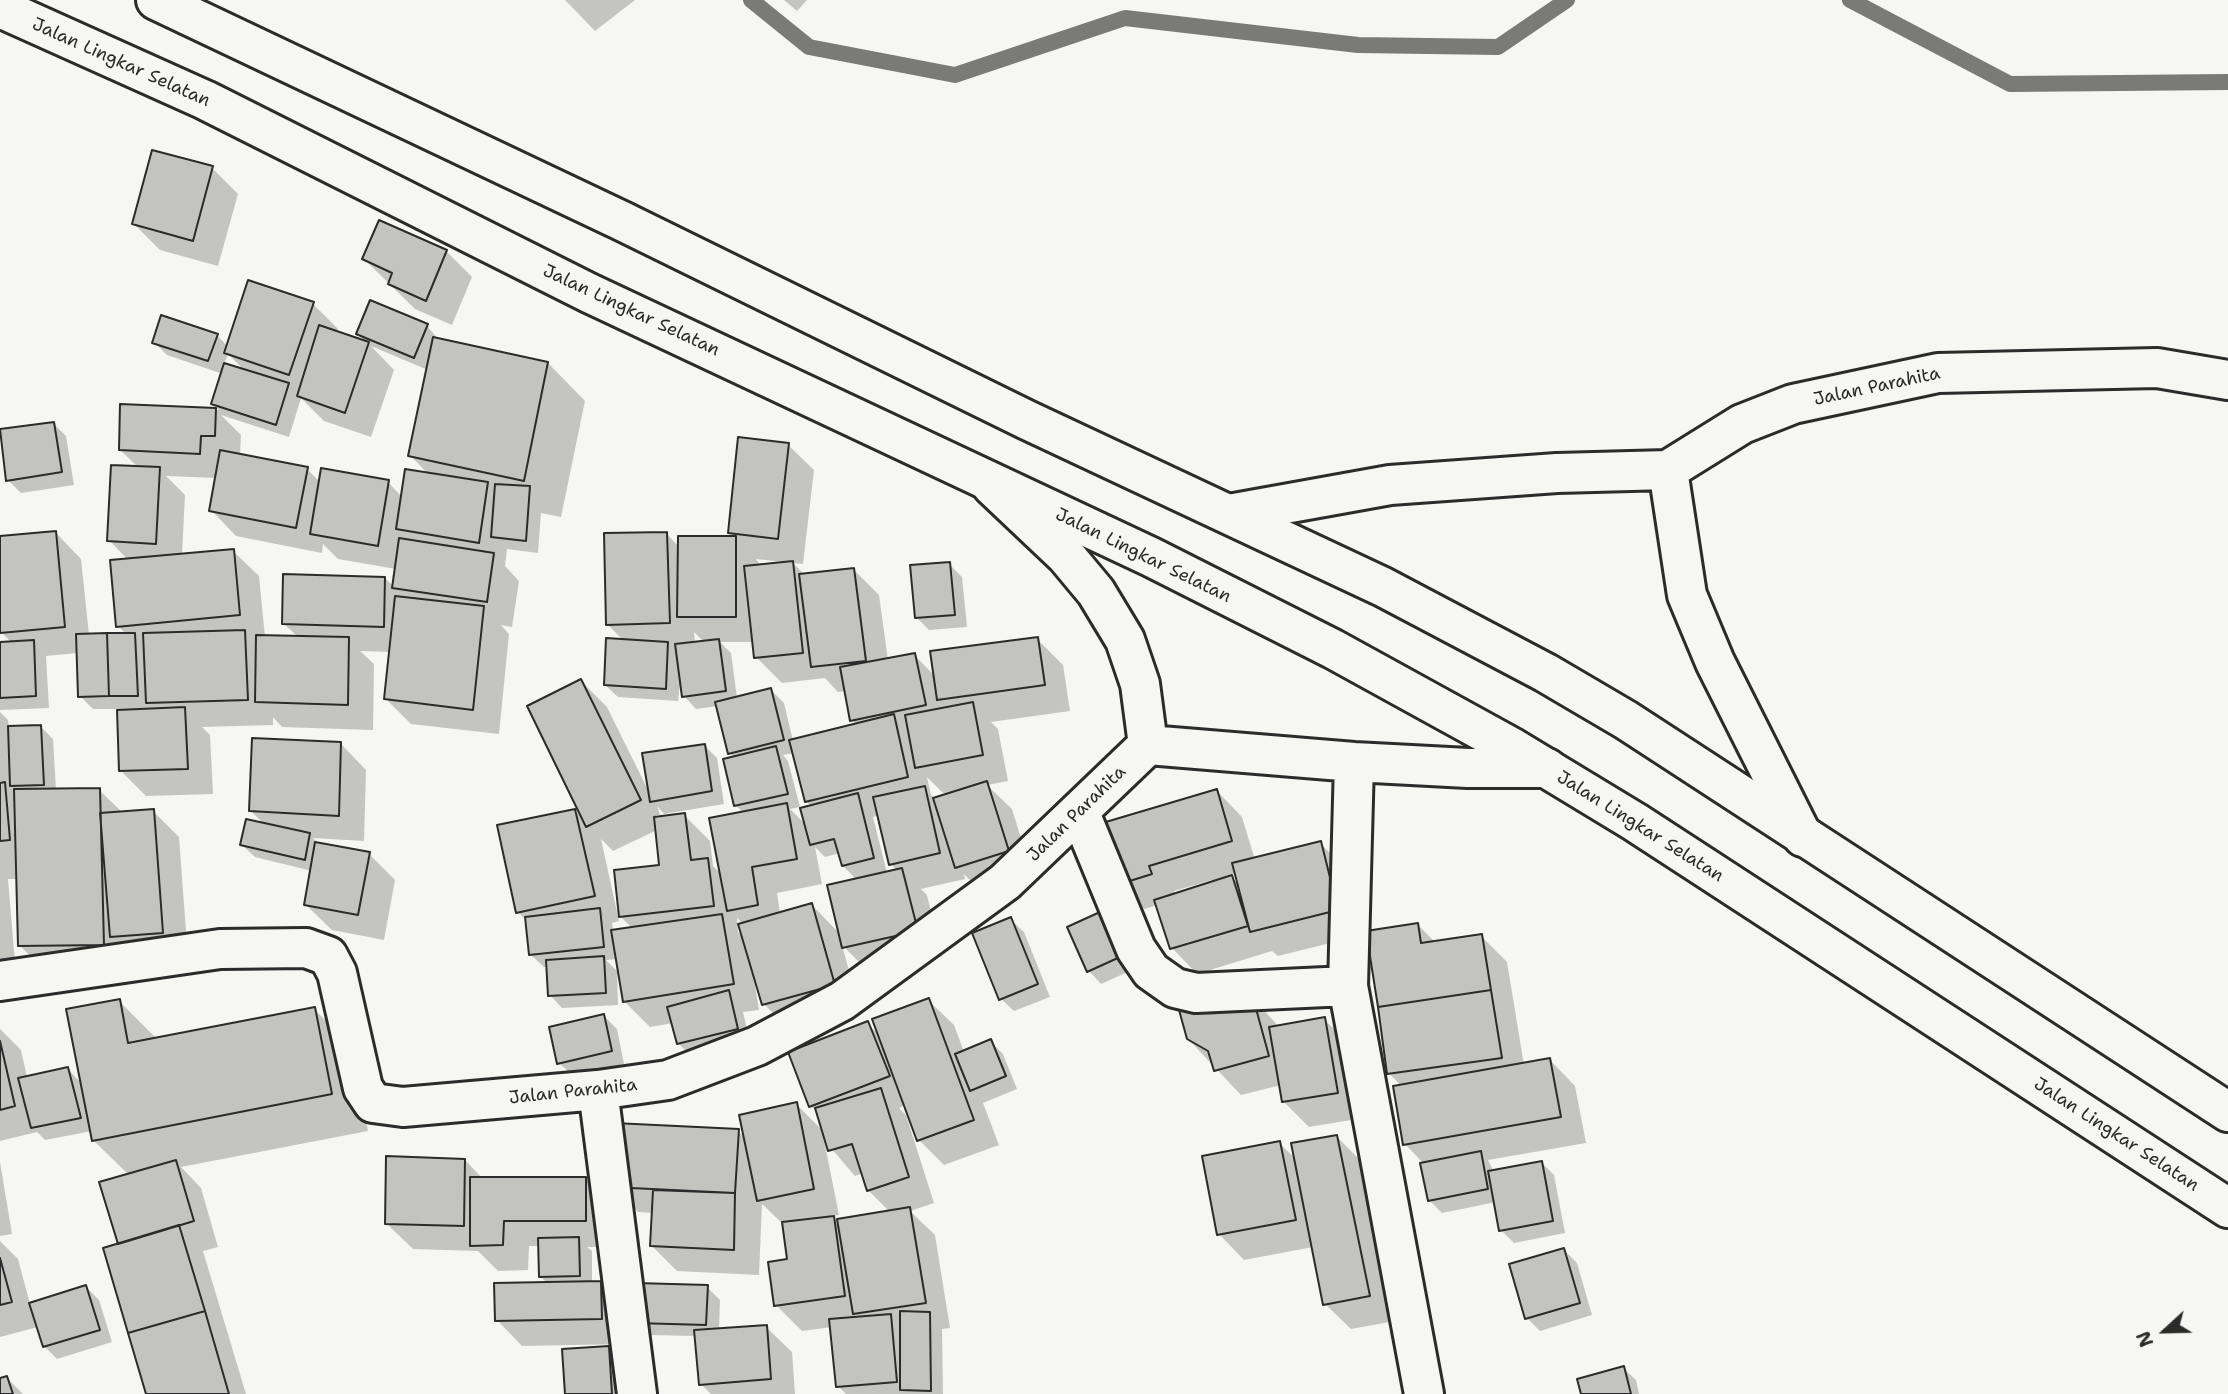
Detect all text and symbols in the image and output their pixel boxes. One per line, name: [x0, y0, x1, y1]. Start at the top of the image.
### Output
street label: Jalan Lingkar Selatan: [29, 14, 213, 112]
street label: Jalan Lingkar Selatan: [539, 260, 723, 362]
street label: Jalan Parahita: [1812, 363, 1942, 411]
street label: Jalan Lingkar Selatan: [1052, 504, 1234, 608]
street label: Jalan Parahita: [1023, 761, 1131, 867]
street label: Jalan Lingkar Selatan: [1553, 767, 1727, 887]
street label: Jalan Lingkar Selatan: [2029, 1073, 2203, 1197]
street label: Jalan Parahita: [508, 1075, 638, 1109]
north arrow: [2130, 1296, 2200, 1366]
text: N: [2131, 1327, 2159, 1351]

